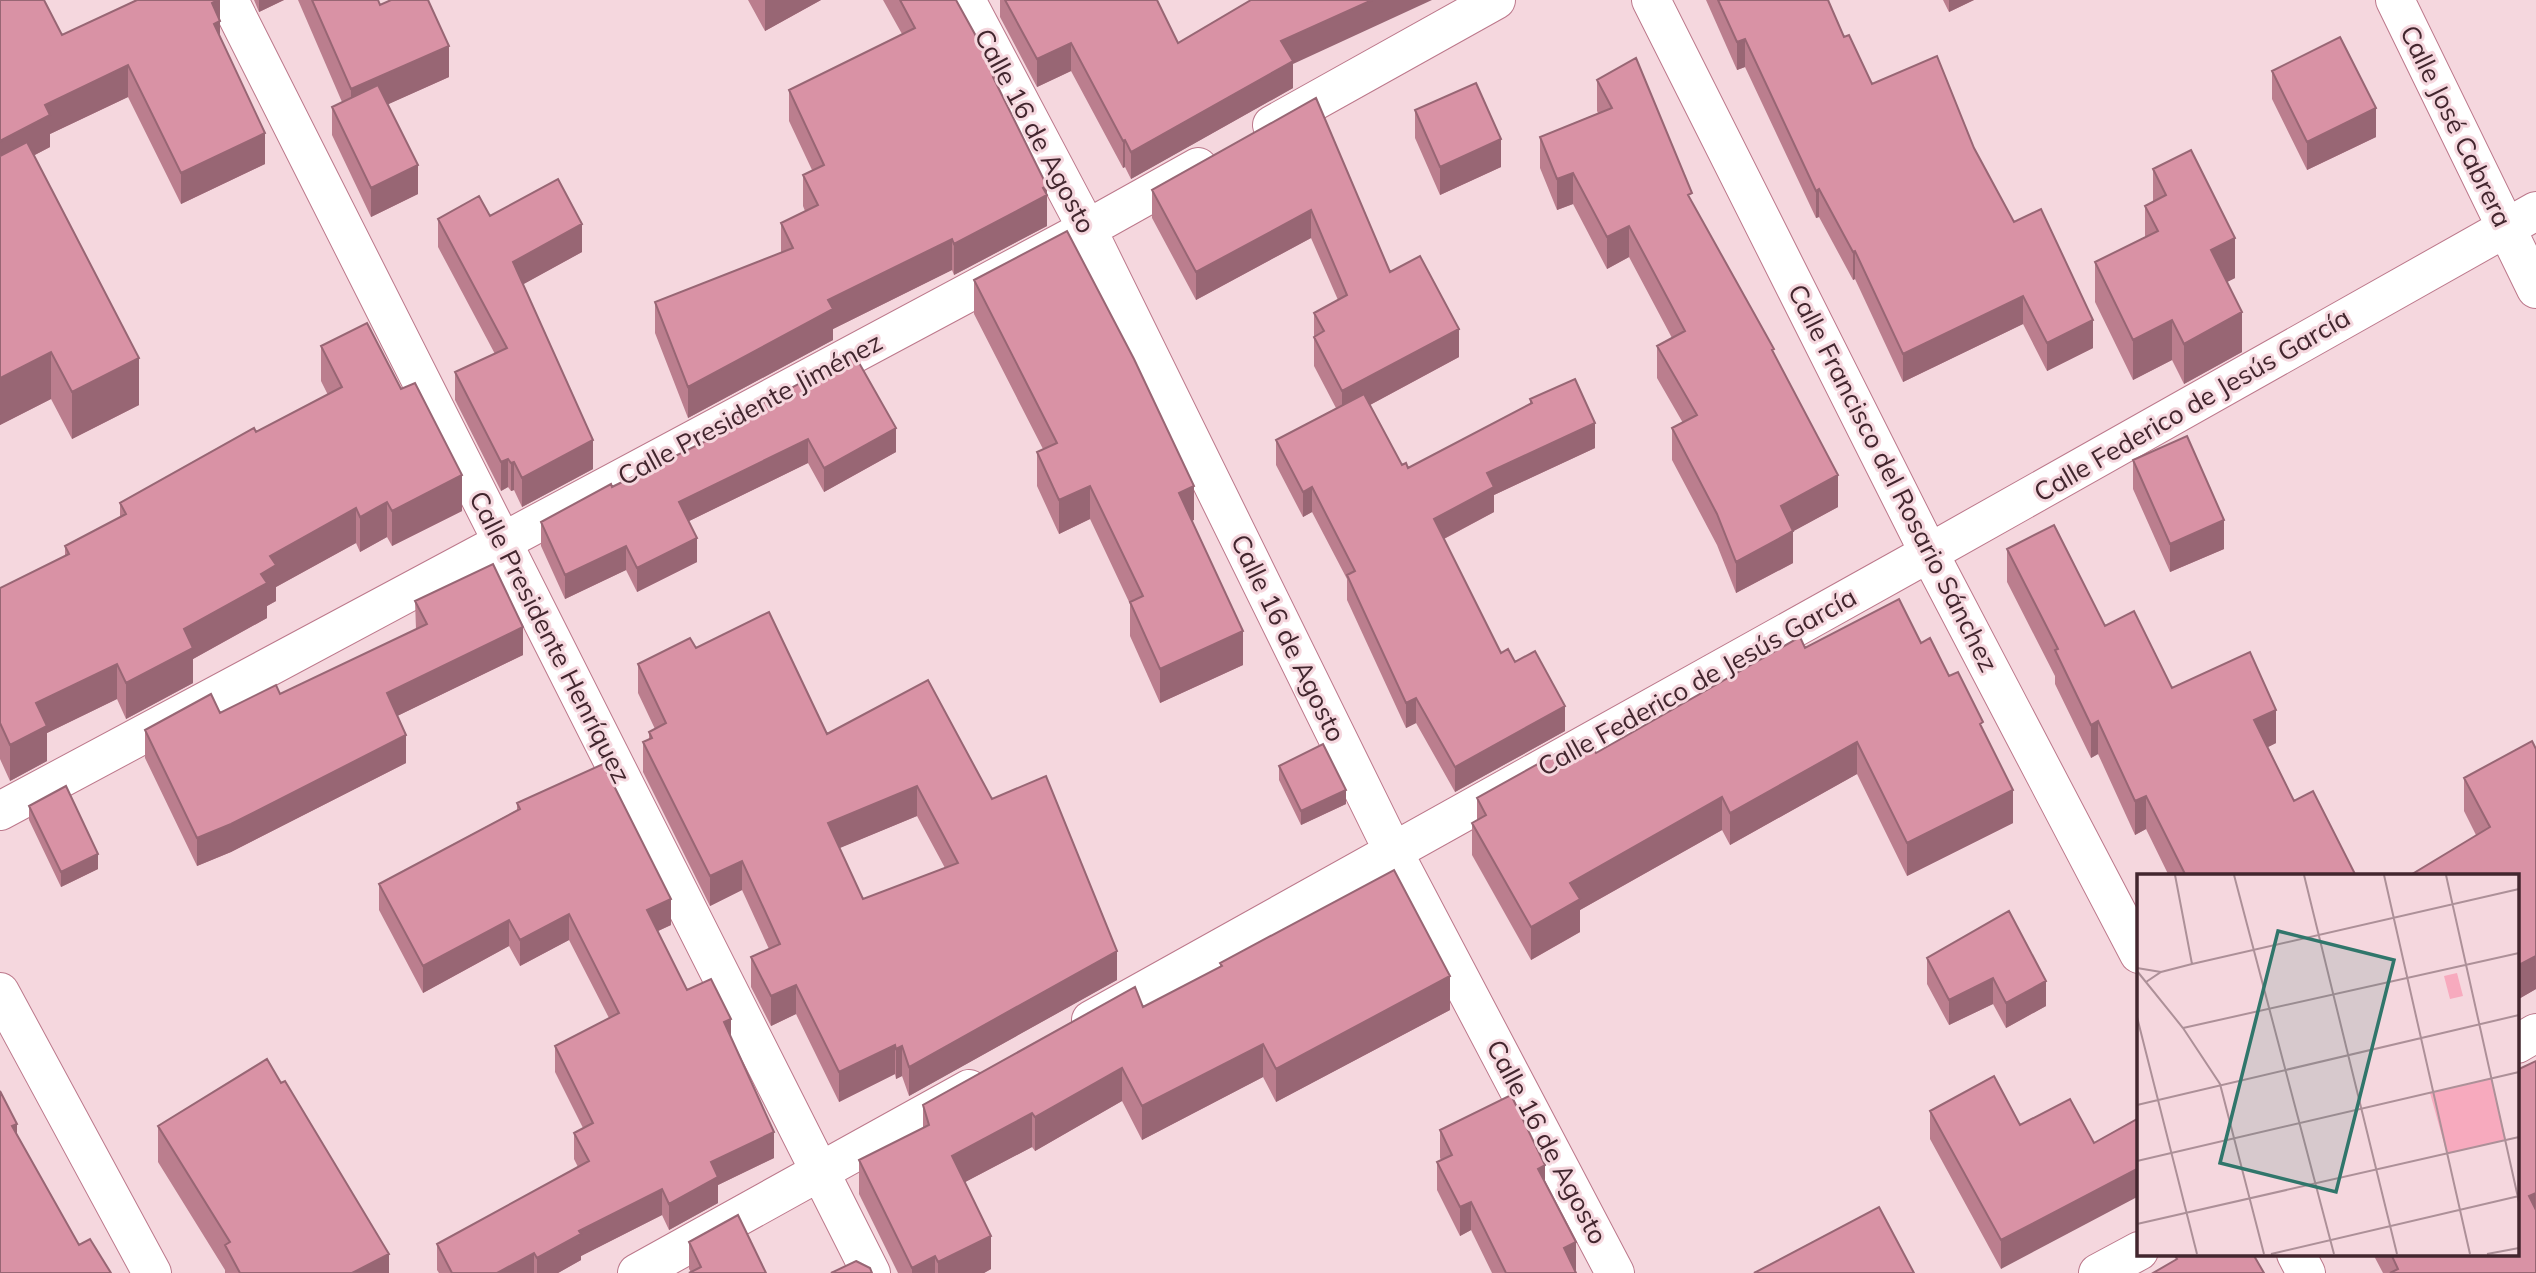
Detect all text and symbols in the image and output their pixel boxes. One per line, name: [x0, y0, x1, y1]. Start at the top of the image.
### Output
street label: Calle José Cabrera: [2393, 20, 2520, 232]
street label: Calle 16 de Agosto: [968, 23, 1103, 239]
street label: Calle Francisco del Rosario Sánchez: [1781, 278, 2006, 677]
street label: Calle Federico de Jesús García: [2028, 300, 2356, 509]
street label: Calle Presidente Jiménez: [612, 325, 888, 492]
street label: Calle Presidente Henríquez: [462, 485, 639, 788]
street label: Calle 16 de Agosto: [1224, 529, 1353, 747]
street label: Calle Federico de Jesús García: [1532, 580, 1862, 783]
inset map: [2137, 874, 2518, 1256]
street label: Calle 16 de Agosto: [1480, 1034, 1615, 1250]

